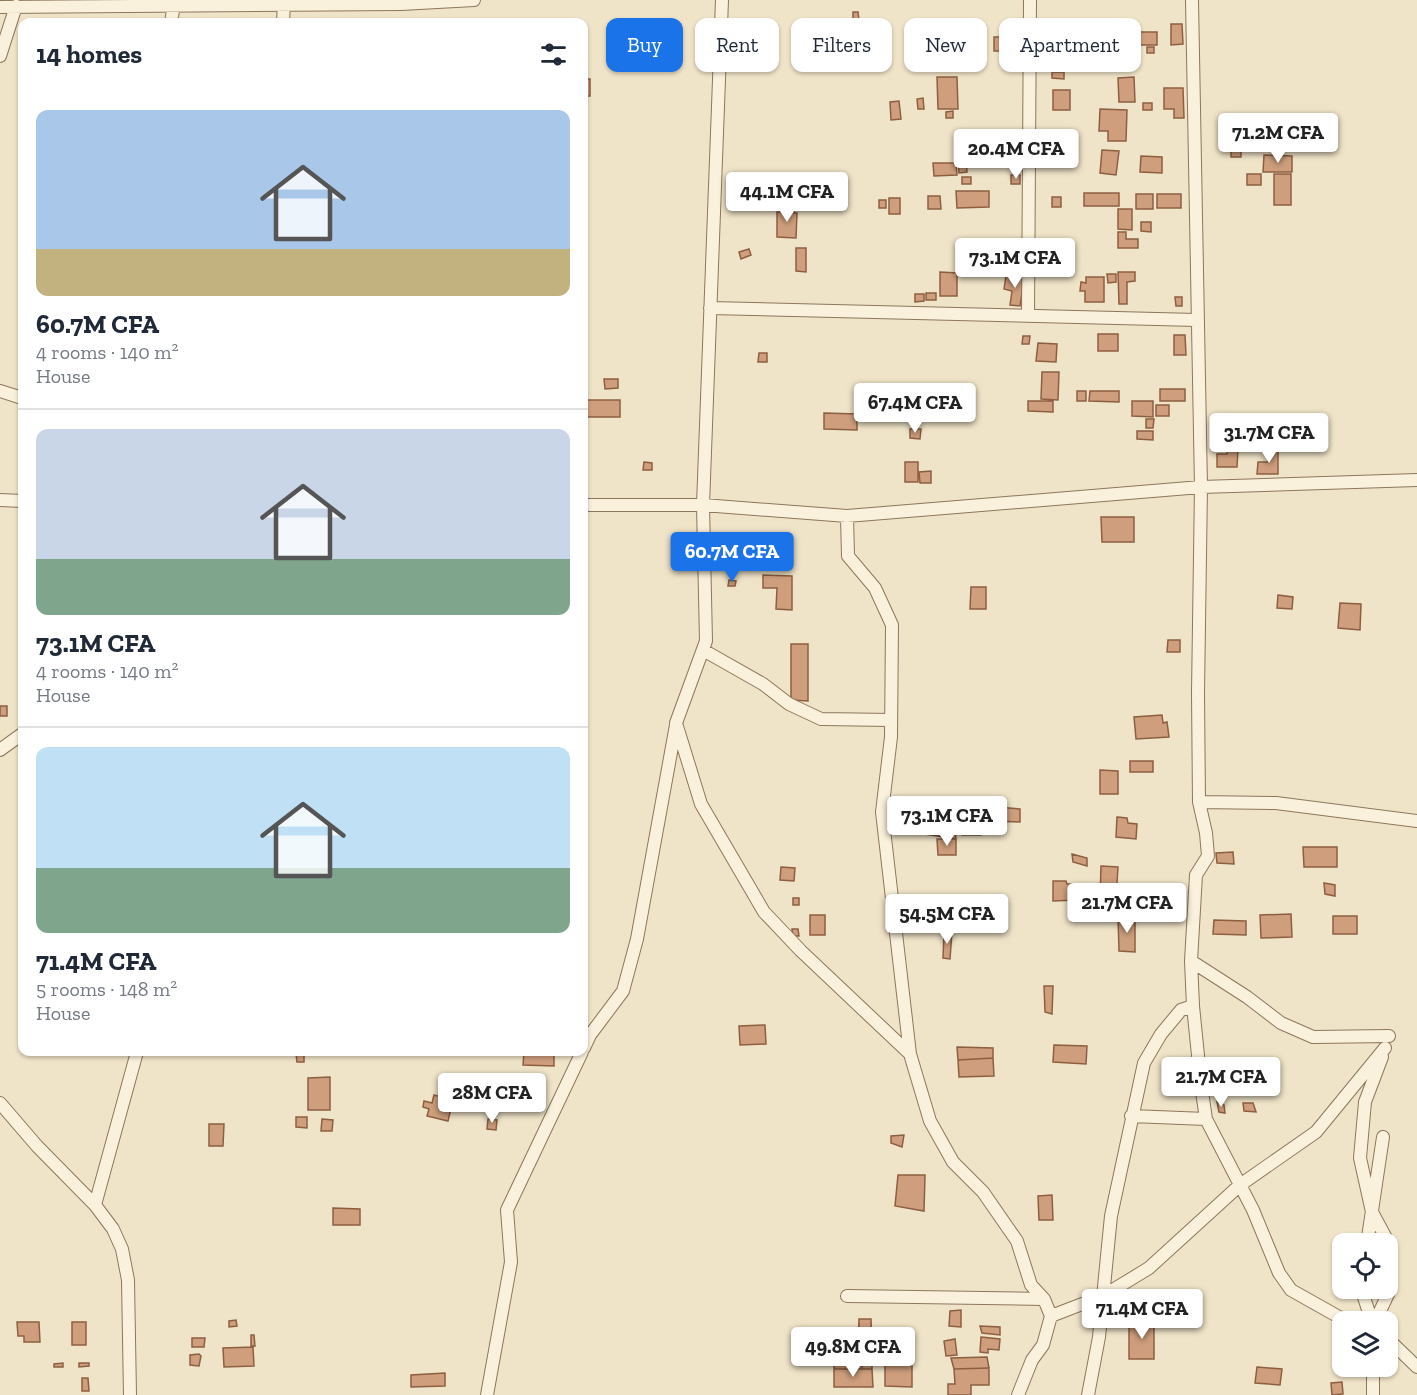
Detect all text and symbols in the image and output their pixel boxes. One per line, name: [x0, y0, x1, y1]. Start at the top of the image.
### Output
chip: Buy: [606, 18, 683, 72]
chip: Rent: [695, 18, 779, 72]
chip: Filters: [791, 18, 892, 72]
chip: New: [904, 18, 987, 72]
chip: Apartment: [999, 18, 1141, 72]
text: 14 homes: [36, 38, 142, 70]
icon: filters: [537, 38, 570, 71]
pin: 71.2M CFA: [1209, 113, 1347, 164]
text: 71.2M CFA: [1232, 120, 1324, 144]
pin: 20.4M CFA: [947, 129, 1085, 180]
text: 20.4M CFA: [968, 136, 1064, 160]
icon: home: [249, 149, 357, 257]
pin: 44.1M CFA: [718, 172, 856, 223]
text: 44.1M CFA: [740, 179, 834, 203]
pin: 73.1M CFA: [946, 238, 1084, 289]
text: 73.1M CFA: [969, 245, 1061, 269]
text: 60.7M CFA: [36, 308, 159, 340]
text: 4 rooms · 140 m²: [36, 340, 178, 364]
text: House: [36, 364, 90, 388]
pin: 67.4M CFA: [846, 383, 984, 434]
text: 67.4M CFA: [868, 390, 962, 414]
pin: 31.7M CFA: [1200, 413, 1338, 464]
text: 31.7M CFA: [1223, 420, 1315, 444]
icon: home: [249, 468, 357, 576]
pin: 60.7M CFA: [663, 532, 801, 583]
text: 60.7M CFA: [685, 539, 779, 563]
text: 73.1M CFA: [36, 627, 155, 659]
text: 4 rooms · 140 m²: [36, 659, 178, 683]
text: House: [36, 683, 90, 707]
icon: home: [249, 786, 357, 894]
pin: 73.1M CFA: [878, 796, 1016, 847]
text: 73.1M CFA: [901, 803, 993, 827]
pin: 21.7M CFA: [1058, 883, 1196, 934]
text: 21.7M CFA: [1081, 890, 1173, 914]
pin: 54.5M CFA: [878, 894, 1016, 945]
text: 54.5M CFA: [899, 901, 995, 925]
text: 71.4M CFA: [36, 945, 156, 977]
text: 5 rooms · 148 m²: [36, 977, 177, 1001]
text: House: [36, 1001, 90, 1025]
pin: 21.7M CFA: [1152, 1057, 1290, 1108]
text: 21.7M CFA: [1175, 1064, 1267, 1088]
pin: 28M CFA: [437, 1073, 547, 1124]
text: 28M CFA: [452, 1080, 532, 1104]
map controls: [1332, 1233, 1398, 1377]
button: locate: [1332, 1233, 1398, 1299]
pin: 71.4M CFA: [1073, 1289, 1211, 1340]
text: 71.4M CFA: [1096, 1296, 1188, 1320]
button: layers: [1332, 1311, 1398, 1377]
pin: 49.8M CFA: [784, 1327, 922, 1378]
text: 49.8M CFA: [805, 1334, 901, 1358]

